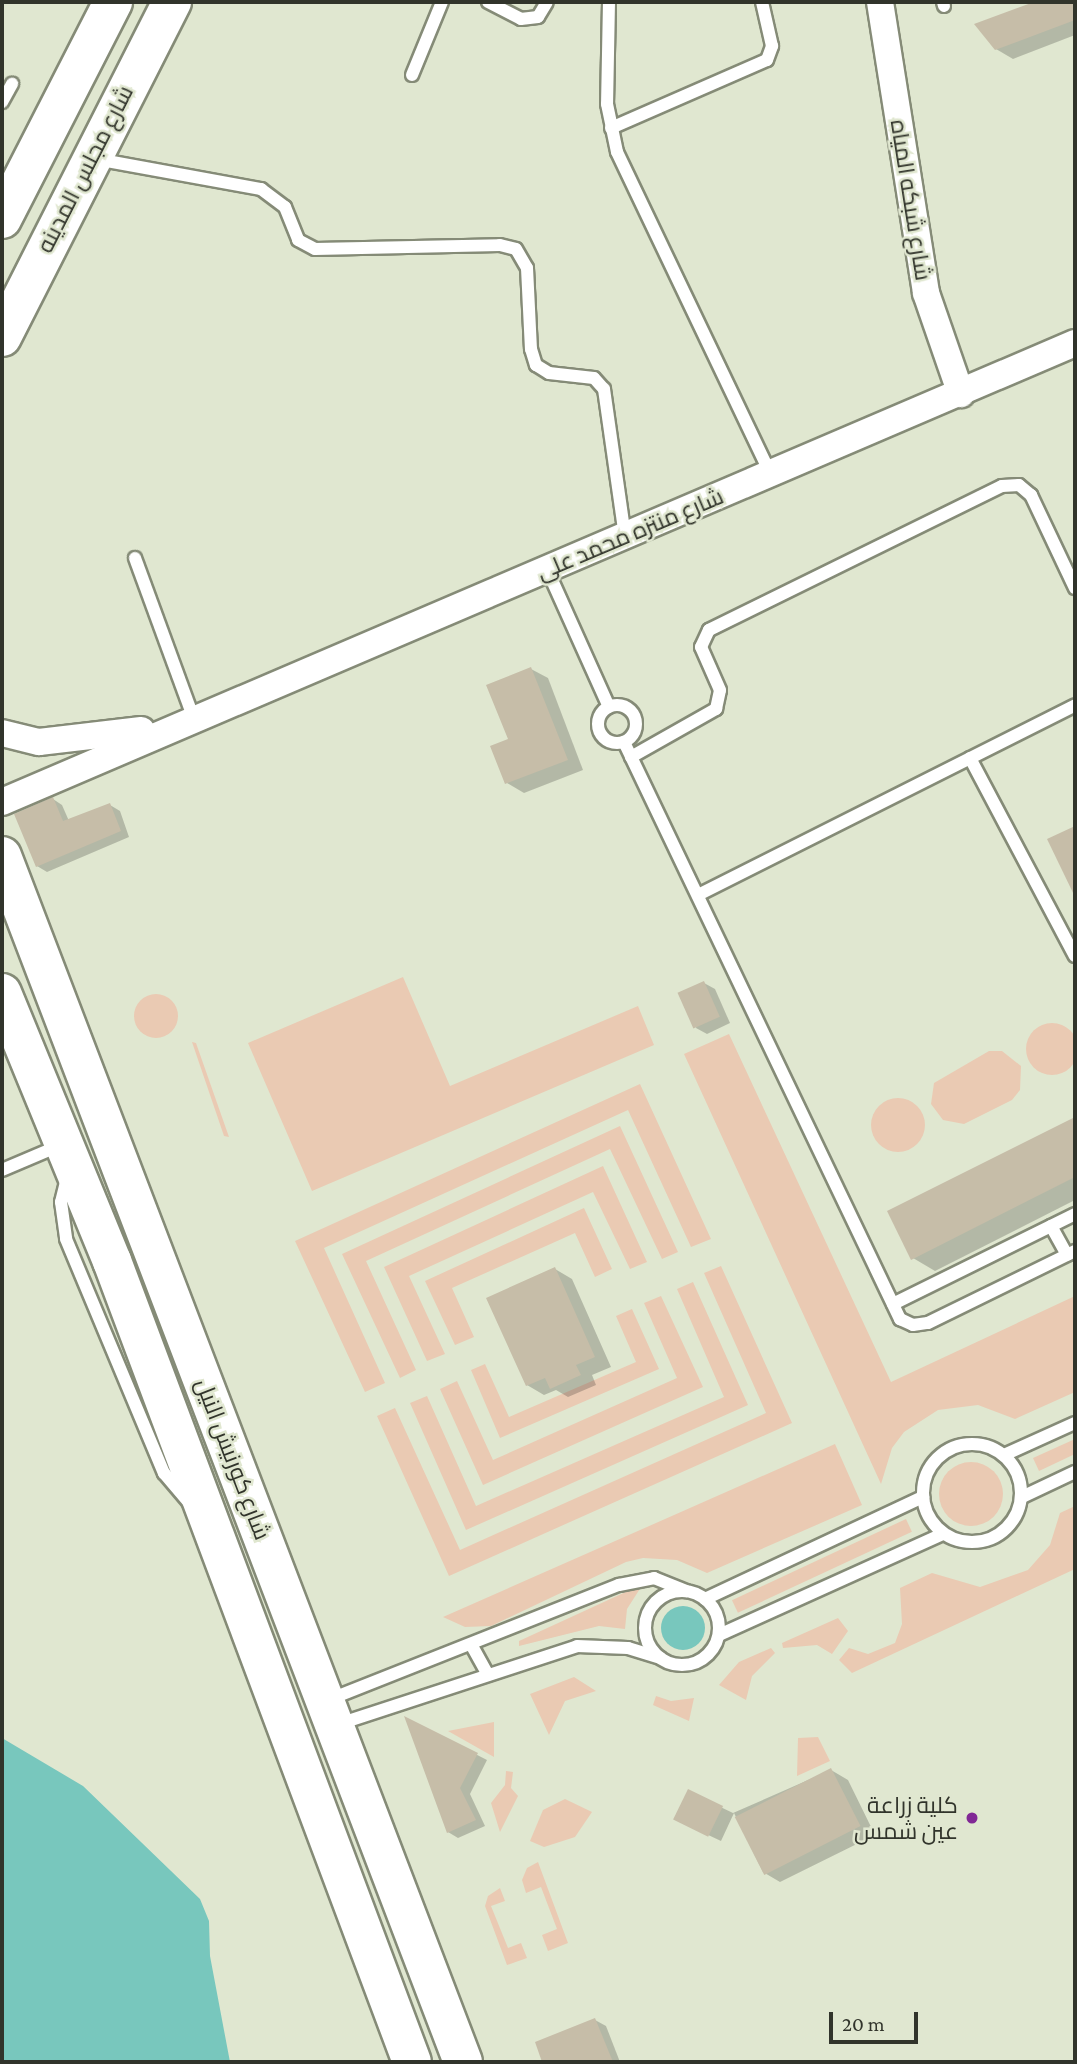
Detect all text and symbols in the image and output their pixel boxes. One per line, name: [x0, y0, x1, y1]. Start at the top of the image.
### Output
street label: شارع مجلس المدينه: [31, 81, 139, 257]
street label: شارع شبكه المياه: [885, 118, 937, 282]
street label: شارع منتزه محمد على: [532, 482, 728, 586]
street label: شارع كورنيش النيل: [190, 1374, 276, 1544]
place label: كلية زراعة عين شمس: [854, 1791, 958, 1845]
marker: كلية زراعة عين شمس: [964, 1810, 980, 1826]
scale bar: [832, 1997, 921, 2041]
text: 20 m: [842, 2012, 885, 2036]

